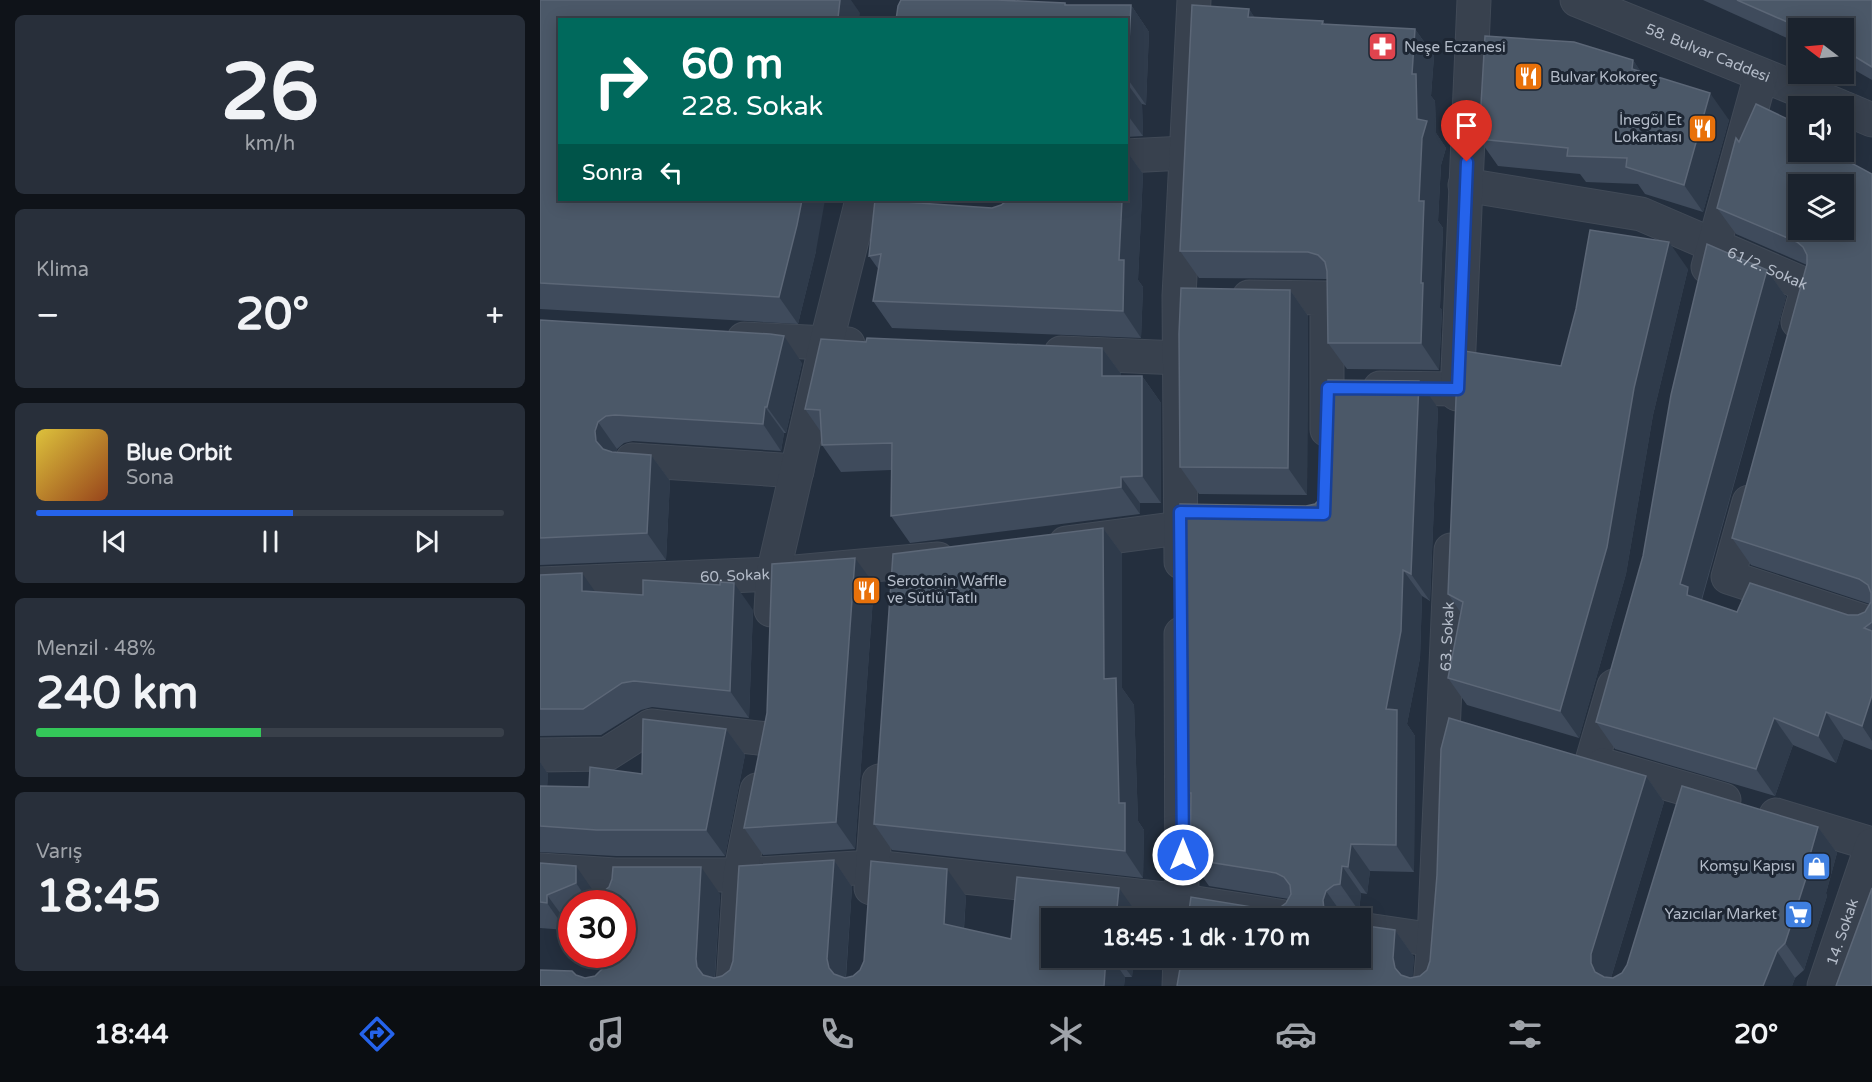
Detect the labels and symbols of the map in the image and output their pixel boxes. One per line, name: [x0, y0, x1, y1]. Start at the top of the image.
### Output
north arrow: [1788, 18, 1854, 84]
street label: 58. Bulvar Caddesi: [1643, 20, 1773, 86]
pharmacy icon: Neşe Eczanesi: [1367, 31, 1399, 63]
place label: Neşe Eczanesi: [1404, 38, 1506, 56]
restaurant icon: Bulvar Kokoreç: [1513, 61, 1545, 93]
place label: Bulvar Kokoreç: [1550, 68, 1657, 86]
pin: [1441, 100, 1492, 162]
place label: İnegöl Et Lokantası: [1614, 111, 1682, 146]
restaurant icon: İnegöl Et Lokantası: [1687, 113, 1719, 145]
street label: 61/2. Sokak: [1724, 243, 1810, 294]
street label: 60. Sokak: [700, 565, 770, 586]
place label: Serotonin Waffle ve Sütlü Tatlı: [887, 572, 1007, 607]
restaurant icon: Serotonin Waffle ve Sütlü Tatlı: [850, 574, 882, 606]
street label: 63. Sokak: [1437, 601, 1458, 672]
position arrow: [1151, 823, 1215, 887]
shop icon: Komşu Kapısı: [1800, 850, 1832, 882]
place label: Komşu Kapısı: [1699, 857, 1795, 875]
speed limit sign: 30: [558, 890, 636, 968]
street label: 14. Sokak: [1823, 896, 1862, 968]
supermarket icon: Yazıcılar Market: [1782, 898, 1814, 930]
place label: Yazıcılar Market: [1665, 905, 1777, 923]

